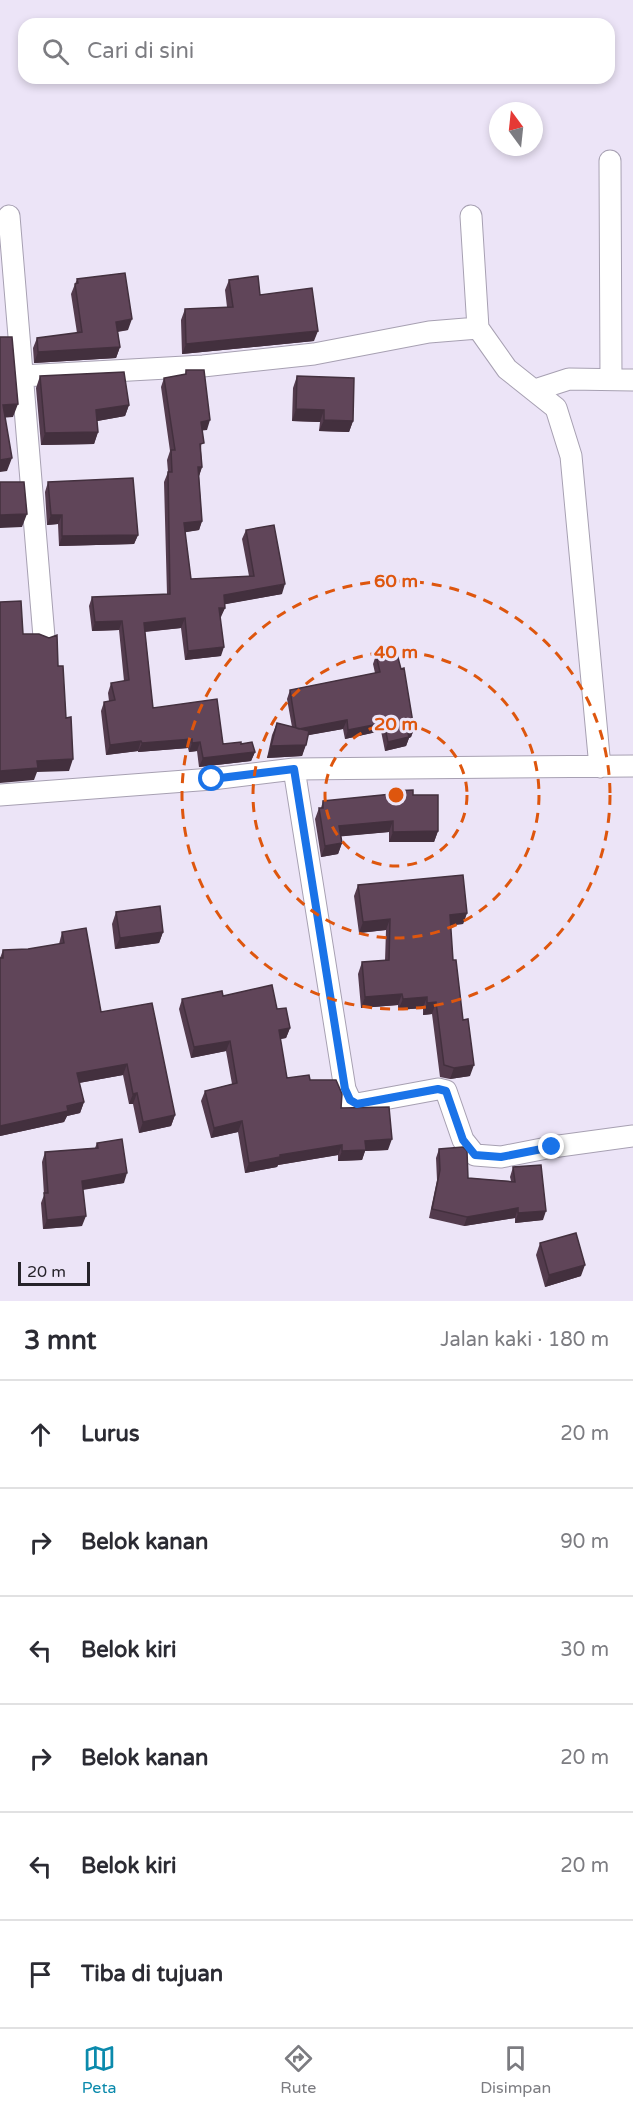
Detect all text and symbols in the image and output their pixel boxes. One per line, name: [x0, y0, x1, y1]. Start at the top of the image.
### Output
search box: [18, 18, 615, 84]
icon: search: [39, 35, 72, 68]
text: Cari di sini: [87, 38, 194, 64]
north arrow: [489, 102, 543, 156]
text: 60 m: [374, 570, 418, 592]
text: 40 m: [374, 641, 418, 663]
text: 20 m: [374, 713, 418, 735]
route start: [198, 765, 224, 791]
centre of rings: [386, 785, 406, 805]
route end: [538, 1133, 564, 1159]
scale bar: [18, 1259, 90, 1286]
text: 20 m: [27, 1262, 66, 1282]
text: 3 mnt: [24, 1325, 96, 1356]
text: Jalan kaki · 180 m: [440, 1328, 609, 1352]
icon: ahead: [24, 1418, 57, 1451]
text: Lurus: [81, 1421, 139, 1447]
text: 20 m: [560, 1422, 609, 1446]
icon: right: [24, 1526, 57, 1559]
text: Belok kanan: [81, 1529, 208, 1555]
text: 90 m: [560, 1530, 609, 1554]
icon: left: [24, 1634, 57, 1667]
text: Belok kiri: [81, 1637, 177, 1663]
text: 30 m: [560, 1638, 609, 1662]
icon: right: [24, 1742, 57, 1775]
text: Belok kanan: [81, 1745, 208, 1771]
text: 20 m: [560, 1746, 609, 1770]
icon: left: [24, 1850, 57, 1883]
text: Belok kiri: [81, 1853, 177, 1879]
text: 20 m: [560, 1854, 609, 1878]
icon: arrive: [24, 1958, 57, 1991]
text: Tiba di tujuan: [81, 1961, 223, 1987]
tab: Peta: [82, 2042, 117, 2098]
tab: Rute: [280, 2042, 316, 2098]
tab: Disimpan: [480, 2042, 551, 2098]

